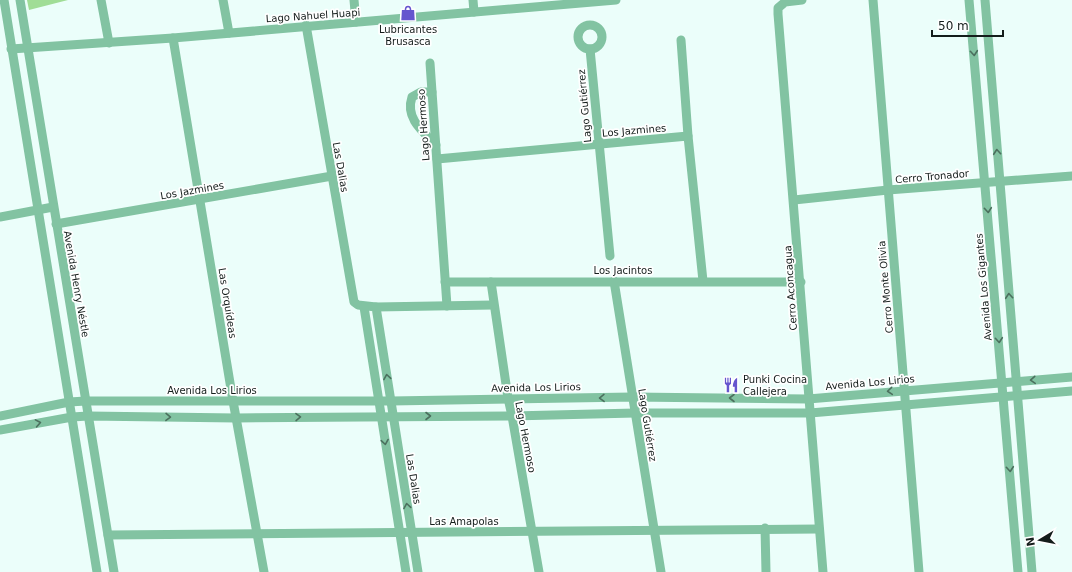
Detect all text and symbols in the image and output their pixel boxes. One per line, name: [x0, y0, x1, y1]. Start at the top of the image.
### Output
shop icon: Lubricantes Brusasca: [399, 4, 417, 22]
street label: Lago Nahuel Huapi: [265, 7, 361, 24]
scale bar: [932, 12, 1003, 38]
text: 50 m: [938, 19, 969, 33]
place label: Lubricantes Brusasca: [379, 24, 437, 47]
one-way arrow: [969, 50, 978, 56]
street label: Lago Gutiérrez: [576, 69, 593, 143]
street label: Lago Hermoso: [415, 89, 432, 161]
street label: Los Jazmines: [601, 122, 667, 139]
street label: Las Dalias: [331, 141, 350, 193]
one-way arrow: [993, 149, 1002, 155]
street label: Cerro Tronador: [895, 168, 970, 185]
street label: Los Jazmines: [159, 179, 225, 202]
one-way arrow: [983, 207, 992, 213]
street label: Avenida Henry Néstle: [62, 230, 91, 338]
street label: Avenida Los Gigantes: [973, 233, 994, 341]
street label: Cerro Monte Olivia: [876, 240, 895, 334]
street label: Cerro Aconcagua: [782, 245, 799, 331]
street label: Los Jacintos: [594, 265, 652, 276]
street label: Las Orquídeas: [217, 267, 239, 339]
one-way arrow: [1005, 293, 1014, 299]
one-way arrow: [994, 337, 1003, 343]
street label: Avenida Los Lirios: [825, 373, 915, 392]
one-way arrow: [383, 374, 392, 381]
place label: Punki Cocina Callejera: [743, 374, 807, 397]
one-way arrow: [1030, 375, 1036, 384]
restaurant icon: Punki Cocina Callejera: [722, 376, 740, 394]
street label: Avenida Los Lirios: [491, 381, 581, 394]
street label: Avenida Los Lirios: [167, 385, 257, 396]
one-way arrow: [887, 387, 893, 396]
street label: Lago Gutiérrez: [636, 388, 659, 462]
one-way arrow: [599, 393, 605, 402]
one-way arrow: [729, 394, 735, 402]
street label: Lago Hermoso: [513, 401, 538, 474]
one-way arrow: [425, 412, 431, 420]
one-way arrow: [165, 413, 171, 421]
one-way arrow: [295, 413, 301, 421]
one-way arrow: [35, 420, 41, 428]
one-way arrow: [380, 439, 389, 445]
street label: Las Dalias: [404, 453, 423, 505]
one-way arrow: [1005, 466, 1014, 472]
one-way arrow: [403, 503, 412, 509]
street label: Las Amapolas: [429, 516, 499, 527]
north arrow: [1020, 520, 1060, 560]
text: N: [1023, 536, 1038, 547]

